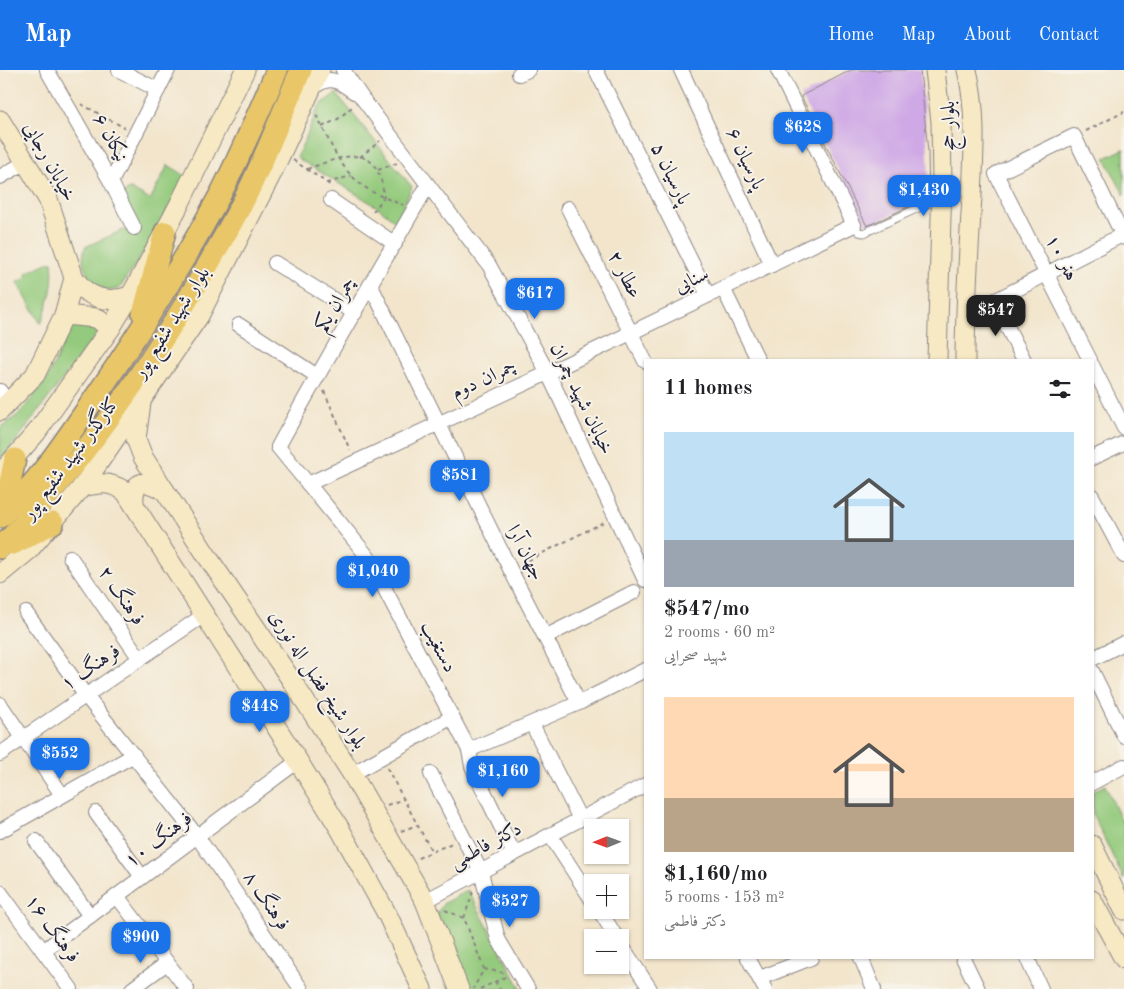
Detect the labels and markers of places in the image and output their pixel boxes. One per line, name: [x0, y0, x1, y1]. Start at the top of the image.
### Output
pin: $628: [773, 112, 833, 154]
pin: $1,430: [883, 174, 965, 217]
pin: $617: [505, 278, 565, 320]
pin: $547: [966, 294, 1026, 337]
pin: $581: [430, 460, 490, 502]
pin: $1,040: [332, 556, 414, 598]
pin: $448: [230, 690, 290, 733]
pin: $552: [30, 738, 90, 780]
pin: $1,160: [462, 756, 544, 798]
pin: $527: [480, 886, 540, 928]
pin: $900: [111, 922, 171, 964]

